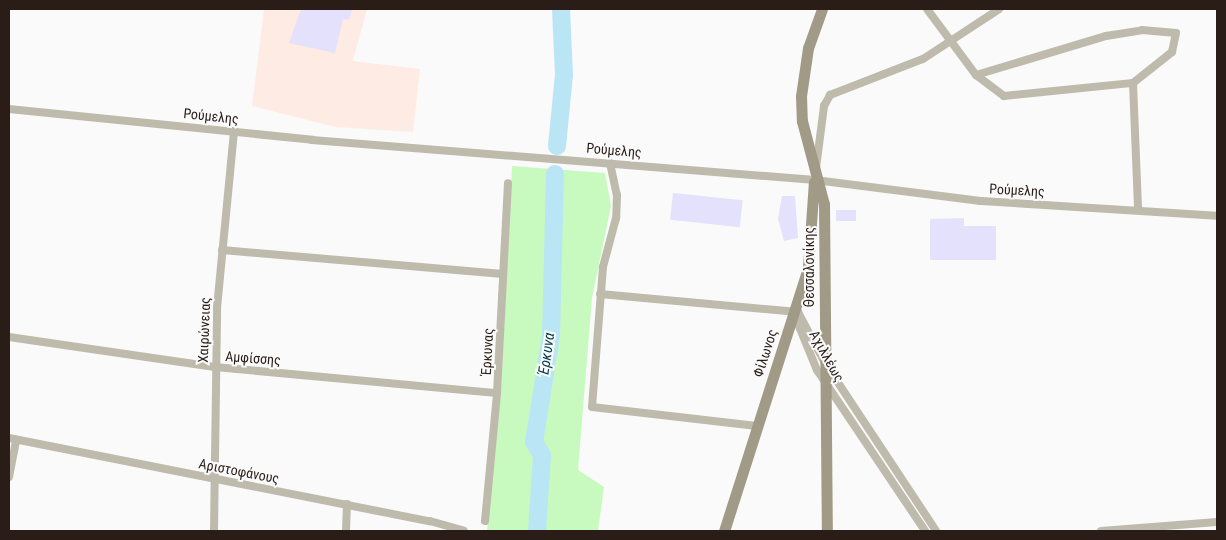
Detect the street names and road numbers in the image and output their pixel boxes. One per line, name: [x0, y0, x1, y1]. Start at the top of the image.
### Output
street label: Ρούμελης: [183, 105, 239, 127]
street label: Ρούμελης: [586, 139, 642, 161]
street label: Ρούμελης: [989, 180, 1045, 200]
street label: Θεσσαλονίκης: [801, 227, 817, 307]
street label: Χαιρώνειας: [194, 297, 214, 363]
street label: Φίλωνος: [749, 327, 781, 379]
street label: Αχιλλέως: [806, 327, 848, 385]
street label: Έρκυνας: [477, 328, 497, 376]
street label: Αμφίσσης: [225, 348, 281, 368]
street label: Αριστοφάνους: [197, 455, 281, 487]

